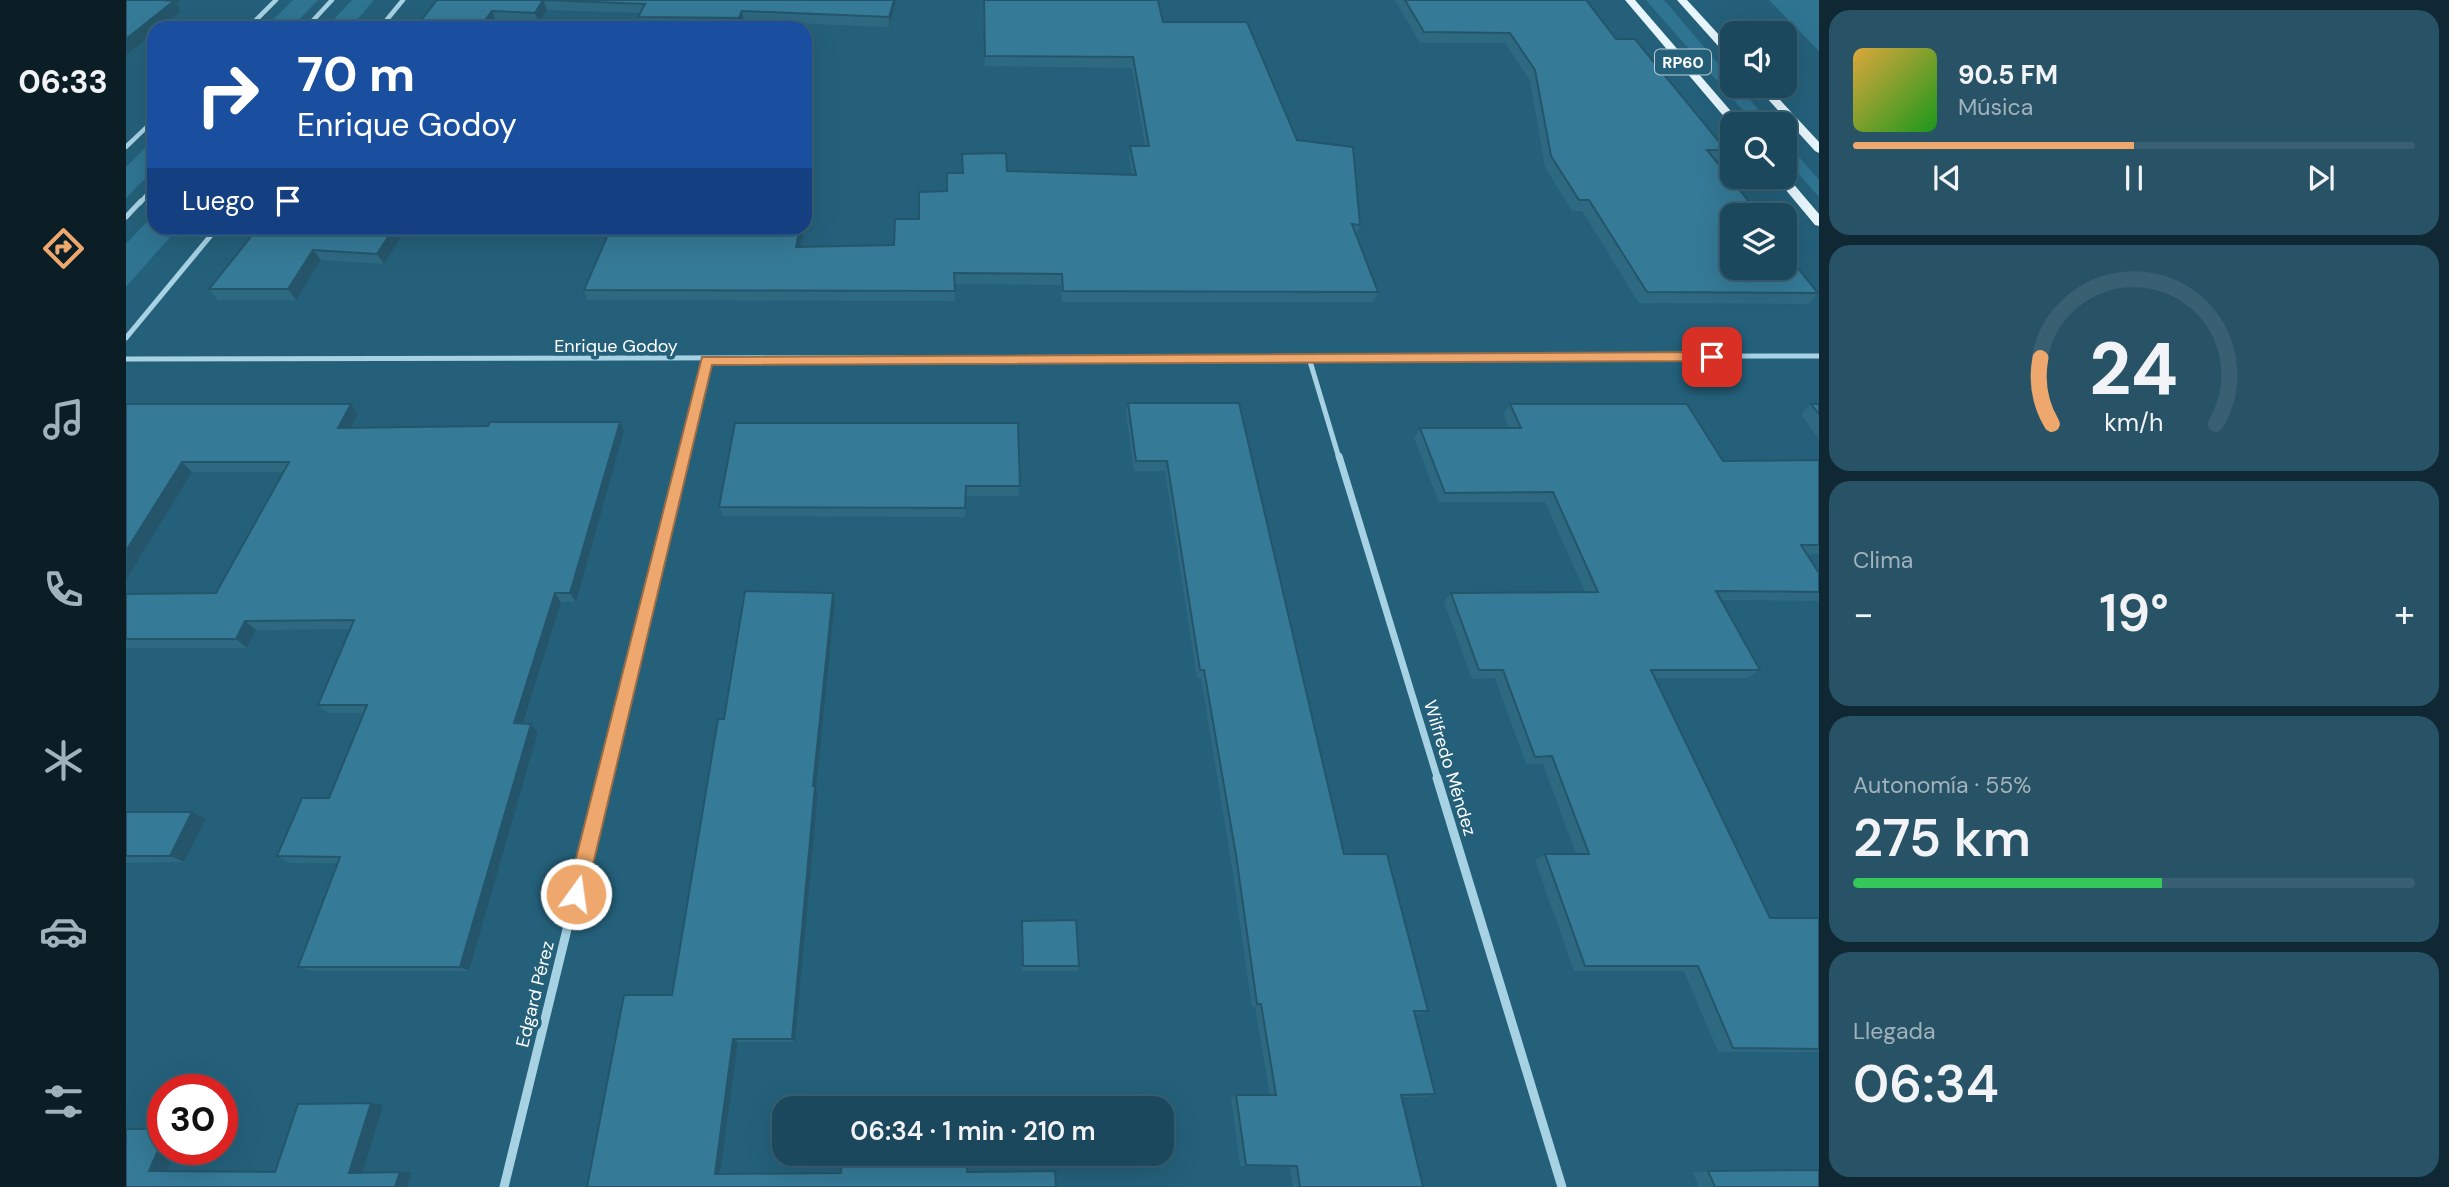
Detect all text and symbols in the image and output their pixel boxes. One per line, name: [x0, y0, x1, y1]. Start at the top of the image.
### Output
map controls: [1720, 21, 1797, 280]
button: sound: [1720, 21, 1797, 98]
text: 70 m: [297, 42, 415, 106]
icon: right: [182, 49, 273, 140]
road number: RP60: [1655, 50, 1711, 74]
text: 90.5 FM: [1958, 58, 2058, 92]
text: 06:33: [18, 61, 108, 103]
text: Música: [1958, 92, 2033, 122]
text: Enrique Godoy: [297, 104, 517, 146]
button: search: [1720, 112, 1797, 189]
icon: previous: [1928, 159, 1966, 197]
icon: pause: [2115, 159, 2153, 197]
icon: next: [2302, 159, 2340, 197]
icon: arrive: [269, 182, 307, 220]
text: Luego: [182, 184, 255, 218]
button: layers: [1720, 203, 1797, 280]
icon: directions: [39, 224, 88, 273]
text: 24: [2090, 323, 2178, 418]
pin: [1682, 327, 1742, 387]
street label: Enrique Godoy: [554, 334, 678, 358]
icon: arrive: [1693, 338, 1731, 376]
icon: music: [39, 395, 88, 444]
text: km/h: [2104, 406, 2164, 439]
text: Clima: [1853, 545, 1913, 575]
icon: phone: [39, 565, 88, 614]
text: 19°: [2099, 579, 2169, 647]
text: −: [1853, 589, 1874, 639]
text: +: [2394, 589, 2415, 639]
street label: Wilfredo Méndez: [1418, 697, 1482, 839]
icon: climate: [39, 736, 88, 785]
text: Autonomía · 55%: [1853, 770, 2031, 800]
text: 275 km: [1853, 804, 2031, 872]
position arrow: [539, 857, 613, 931]
icon: car: [39, 907, 88, 956]
street label: Edgard Pérez: [510, 938, 560, 1050]
text: Llegada: [1853, 1016, 1936, 1046]
text: 06:34: [1853, 1050, 1999, 1118]
speed limit sign: 30: [147, 1074, 238, 1165]
icon: filters: [39, 1077, 88, 1126]
text: 06:34 · 1 min · 210 m: [850, 1114, 1096, 1148]

